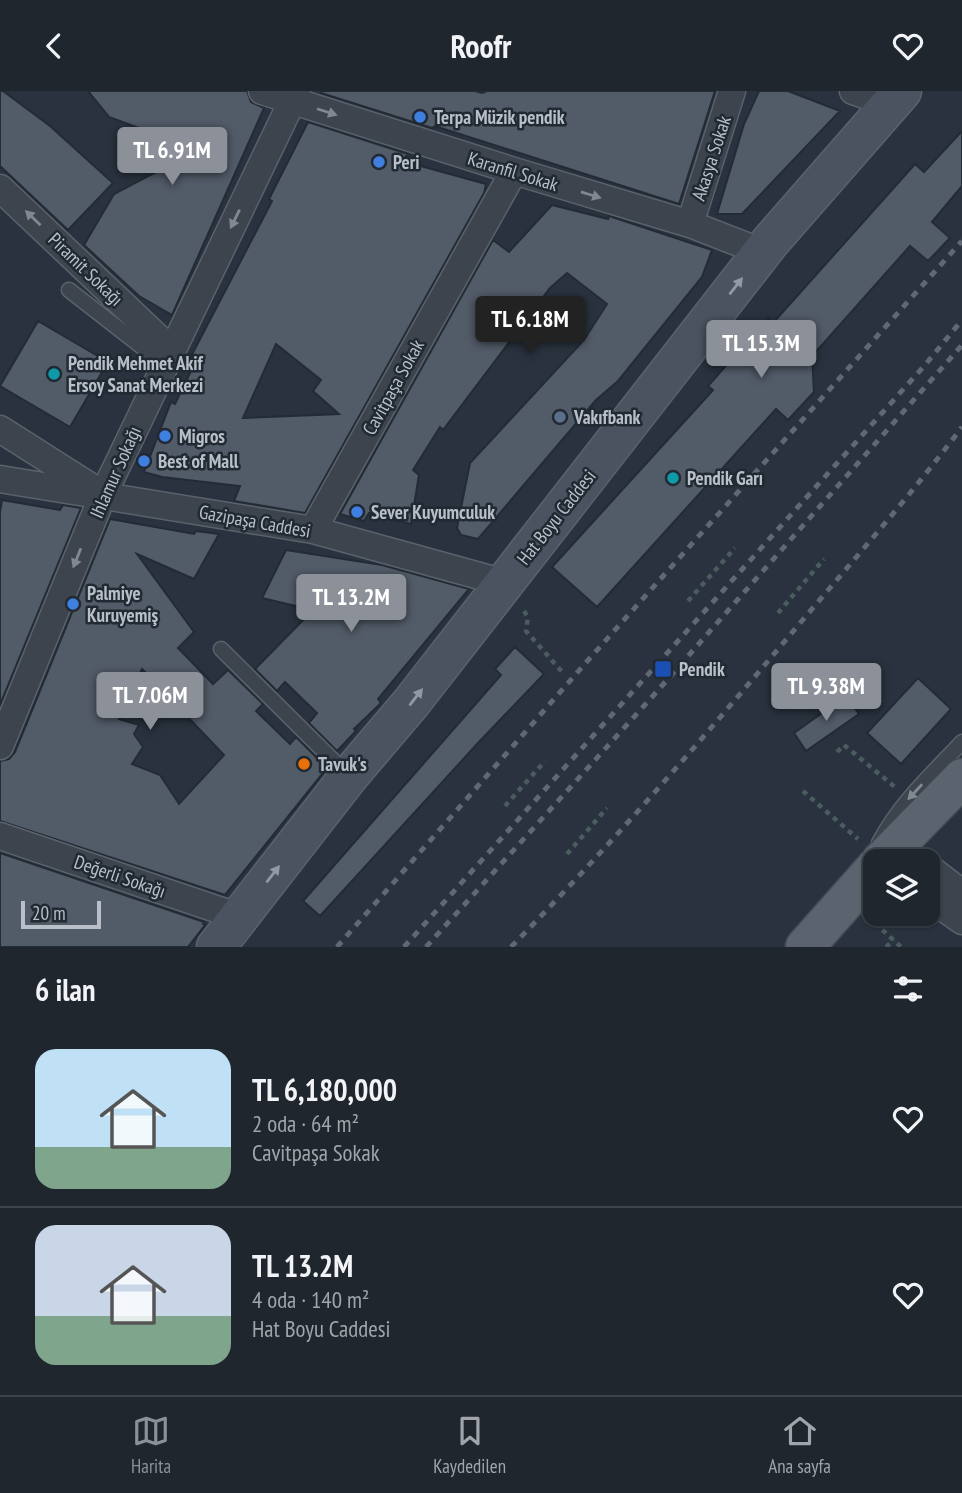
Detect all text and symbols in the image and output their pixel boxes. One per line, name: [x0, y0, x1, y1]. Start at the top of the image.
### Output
text: Roofr: [451, 25, 511, 67]
icon: back: [35, 27, 73, 65]
icon: heart: [889, 27, 927, 65]
place label: Terpa Müzik pendik: [434, 105, 565, 129]
one-way arrow: [317, 108, 338, 118]
marker: Terpa Müzik pendik: [412, 109, 428, 125]
street label: Akasya Sokak: [686, 112, 736, 203]
pin: TL 6.91M: [100, 127, 244, 187]
text: TL 6.91M: [133, 135, 211, 164]
street label: Karanfil Sokak: [465, 146, 562, 196]
place label: Peri: [393, 150, 419, 174]
marker: Peri: [371, 154, 387, 170]
one-way arrow: [581, 190, 602, 200]
one-way arrow: [229, 209, 241, 229]
one-way arrow: [25, 211, 42, 227]
street label: Piramit Sokağı: [44, 227, 128, 311]
one-way arrow: [729, 277, 744, 295]
pin: TL 6.18M: [458, 296, 602, 356]
text: TL 6.18M: [491, 304, 569, 333]
pin: TL 15.3M: [689, 321, 833, 380]
text: TL 15.3M: [722, 328, 800, 357]
street label: Cavitpaşa Sokak: [357, 335, 429, 439]
place label: Pendik Mehmet Akif Ersoy Sanat Merkezi: [68, 351, 204, 397]
marker: Pendik Mehmet Akif Ersoy Sanat Merkezi: [46, 366, 62, 382]
place label: Vakıfbank: [573, 405, 640, 429]
marker: Vakıfbank: [552, 409, 568, 425]
street label: Ihlamur Sokağı: [84, 422, 146, 522]
place label: Migros: [179, 424, 225, 448]
marker: Migros: [157, 428, 173, 444]
place label: Best of Mall: [158, 449, 239, 473]
marker: Best of Mall: [136, 453, 152, 469]
street label: Hat Boyu Caddesi: [511, 465, 601, 569]
place label: Pendik Garı: [687, 466, 763, 490]
marker: Pendik Garı: [665, 470, 681, 486]
street label: Gazipaşa Caddesi: [197, 499, 313, 543]
place label: Sever Kuyumculuk: [371, 500, 495, 524]
marker: Sever Kuyumculuk: [349, 504, 365, 520]
one-way arrow: [72, 548, 83, 569]
pin: TL 13.2M: [279, 575, 423, 634]
place label: Palmiye Kuruyemiş: [87, 581, 159, 627]
text: TL 13.2M: [312, 582, 390, 611]
marker: Palmiye Kuruyemiş: [65, 596, 81, 612]
place label: Pendik: [679, 657, 725, 681]
marker: Pendik: [653, 659, 673, 679]
pin: TL 9.38M: [754, 663, 898, 723]
text: TL 9.38M: [787, 671, 865, 700]
pin: TL 7.06M: [78, 673, 222, 732]
text: TL 7.06M: [112, 680, 188, 709]
one-way arrow: [408, 688, 423, 706]
place label: Tavuk's: [318, 752, 367, 776]
marker: Tavuk's: [296, 756, 312, 772]
one-way arrow: [908, 783, 924, 800]
street label: Değerli Sokağı: [71, 849, 169, 903]
map controls: [863, 849, 940, 926]
button: layers: [863, 849, 940, 926]
one-way arrow: [265, 865, 279, 883]
scale bar: [21, 898, 102, 930]
text: 20 m: [32, 901, 66, 925]
text: 6 ilan: [35, 970, 95, 1009]
icon: filters: [889, 970, 927, 1008]
text: TL 6,180,000: [252, 1070, 397, 1109]
icon: home: [91, 1077, 175, 1161]
icon: heart: [889, 1100, 927, 1138]
text: 2 oda · 64 m²: [252, 1109, 359, 1138]
text: Cavitpaşa Sokak: [252, 1138, 380, 1167]
text: TL 13.2M: [252, 1246, 353, 1285]
icon: home: [91, 1253, 175, 1337]
icon: heart: [889, 1276, 927, 1314]
text: 4 oda · 140 m²: [252, 1285, 369, 1314]
text: Hat Boyu Caddesi: [252, 1314, 390, 1343]
tab: Harita: [131, 1412, 171, 1478]
tab: Kaydedilen: [433, 1412, 506, 1478]
tab: Ana sayfa: [768, 1412, 831, 1478]

